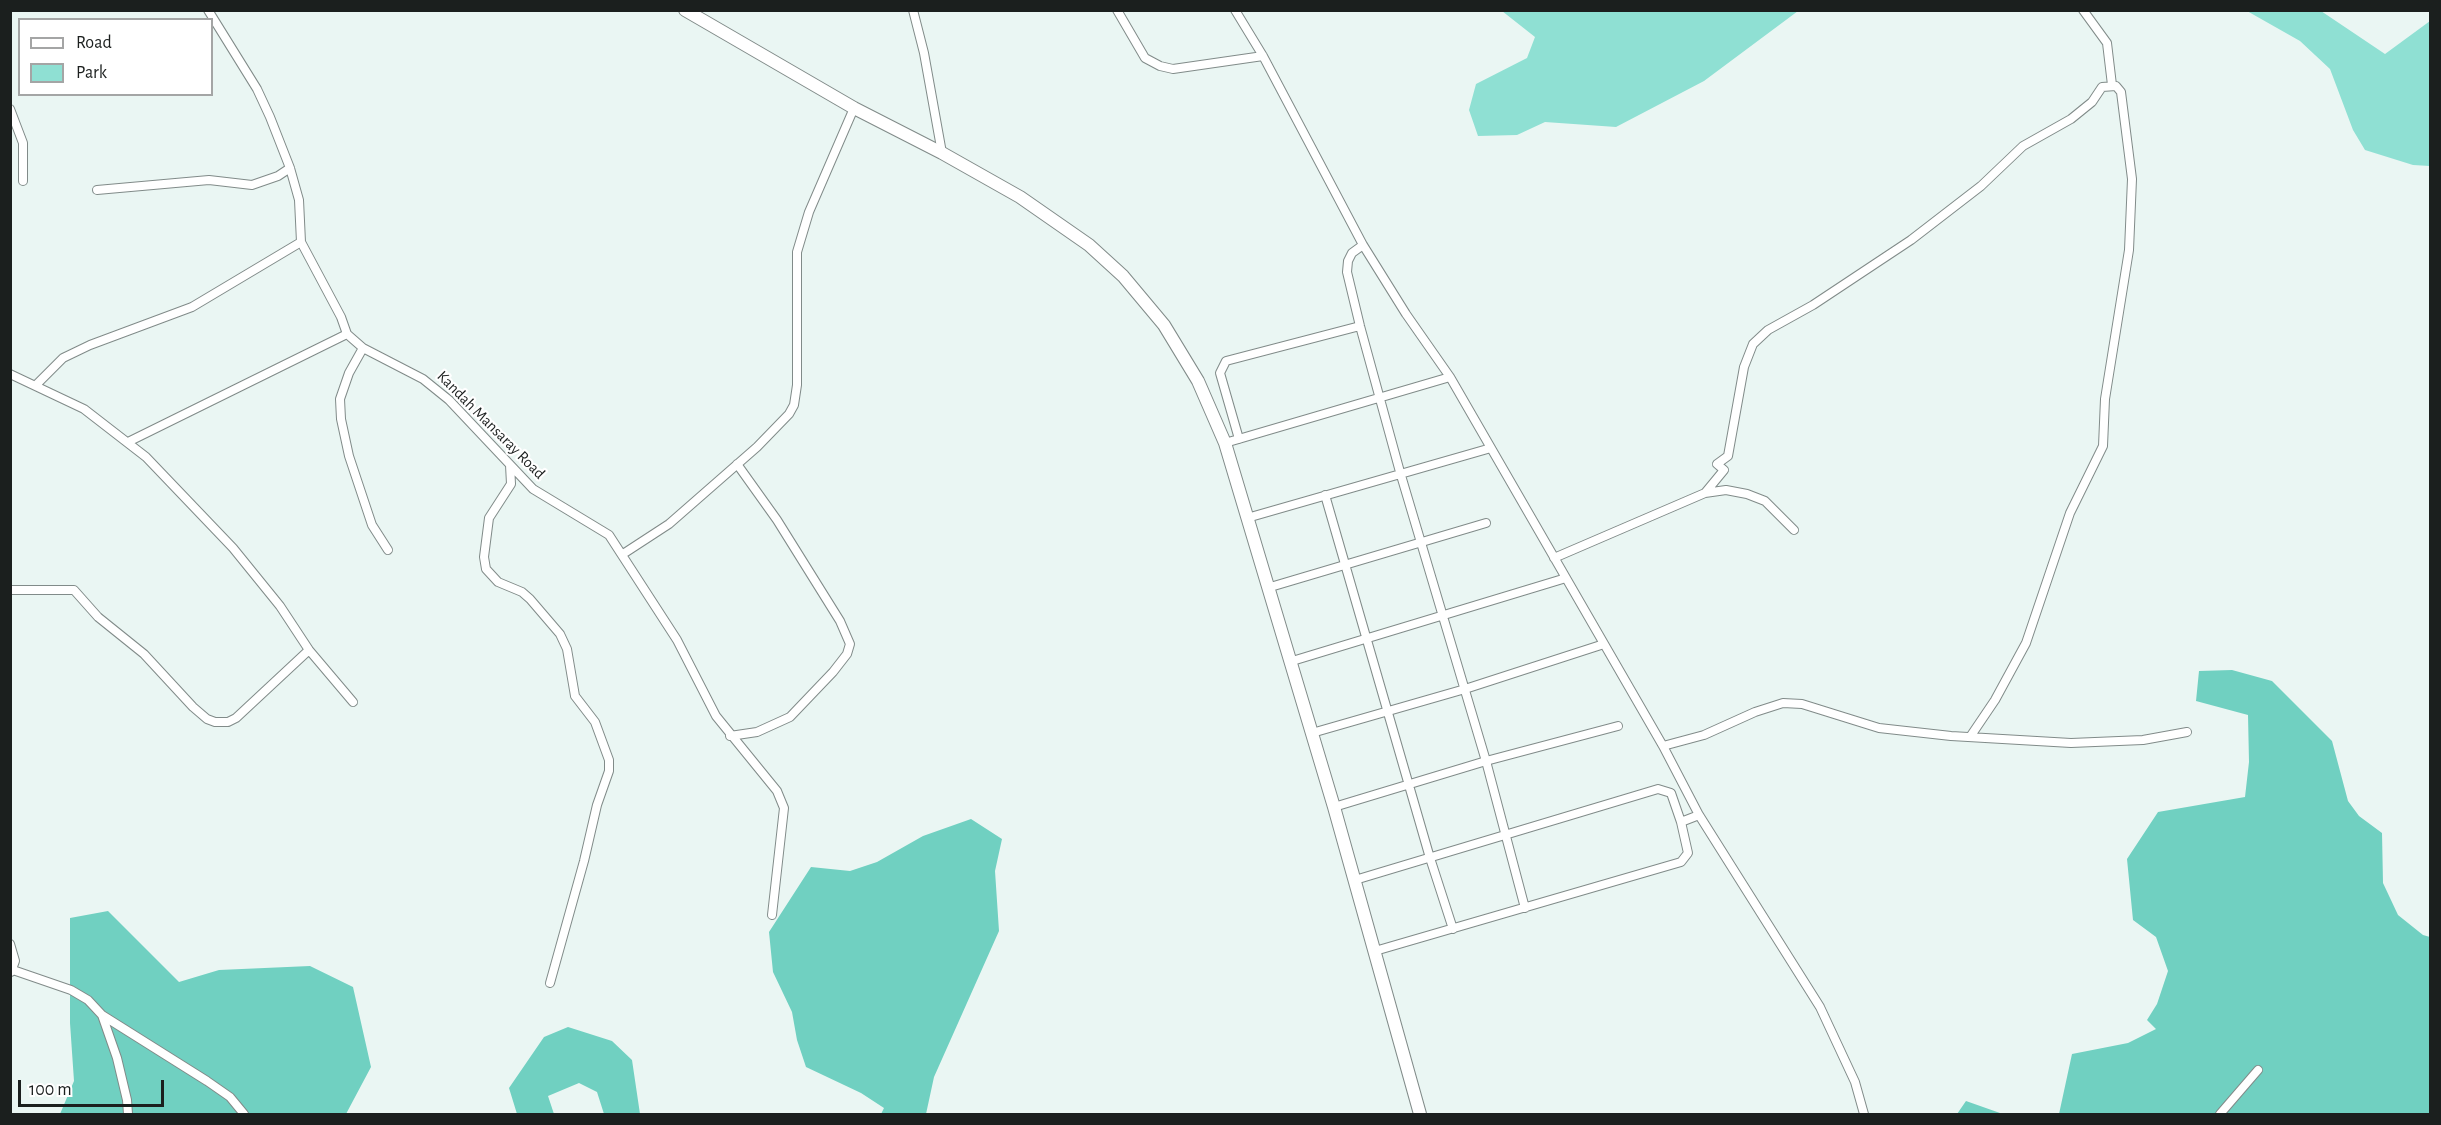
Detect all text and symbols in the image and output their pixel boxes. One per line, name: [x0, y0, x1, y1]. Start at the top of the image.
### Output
legend: [18, 18, 213, 96]
text: Road: [76, 34, 112, 52]
text: Park: [76, 64, 107, 82]
street label: Kandah Mansaray Road: [433, 367, 549, 483]
scale bar: [21, 1068, 166, 1106]
text: 100 m: [29, 1081, 72, 1099]

